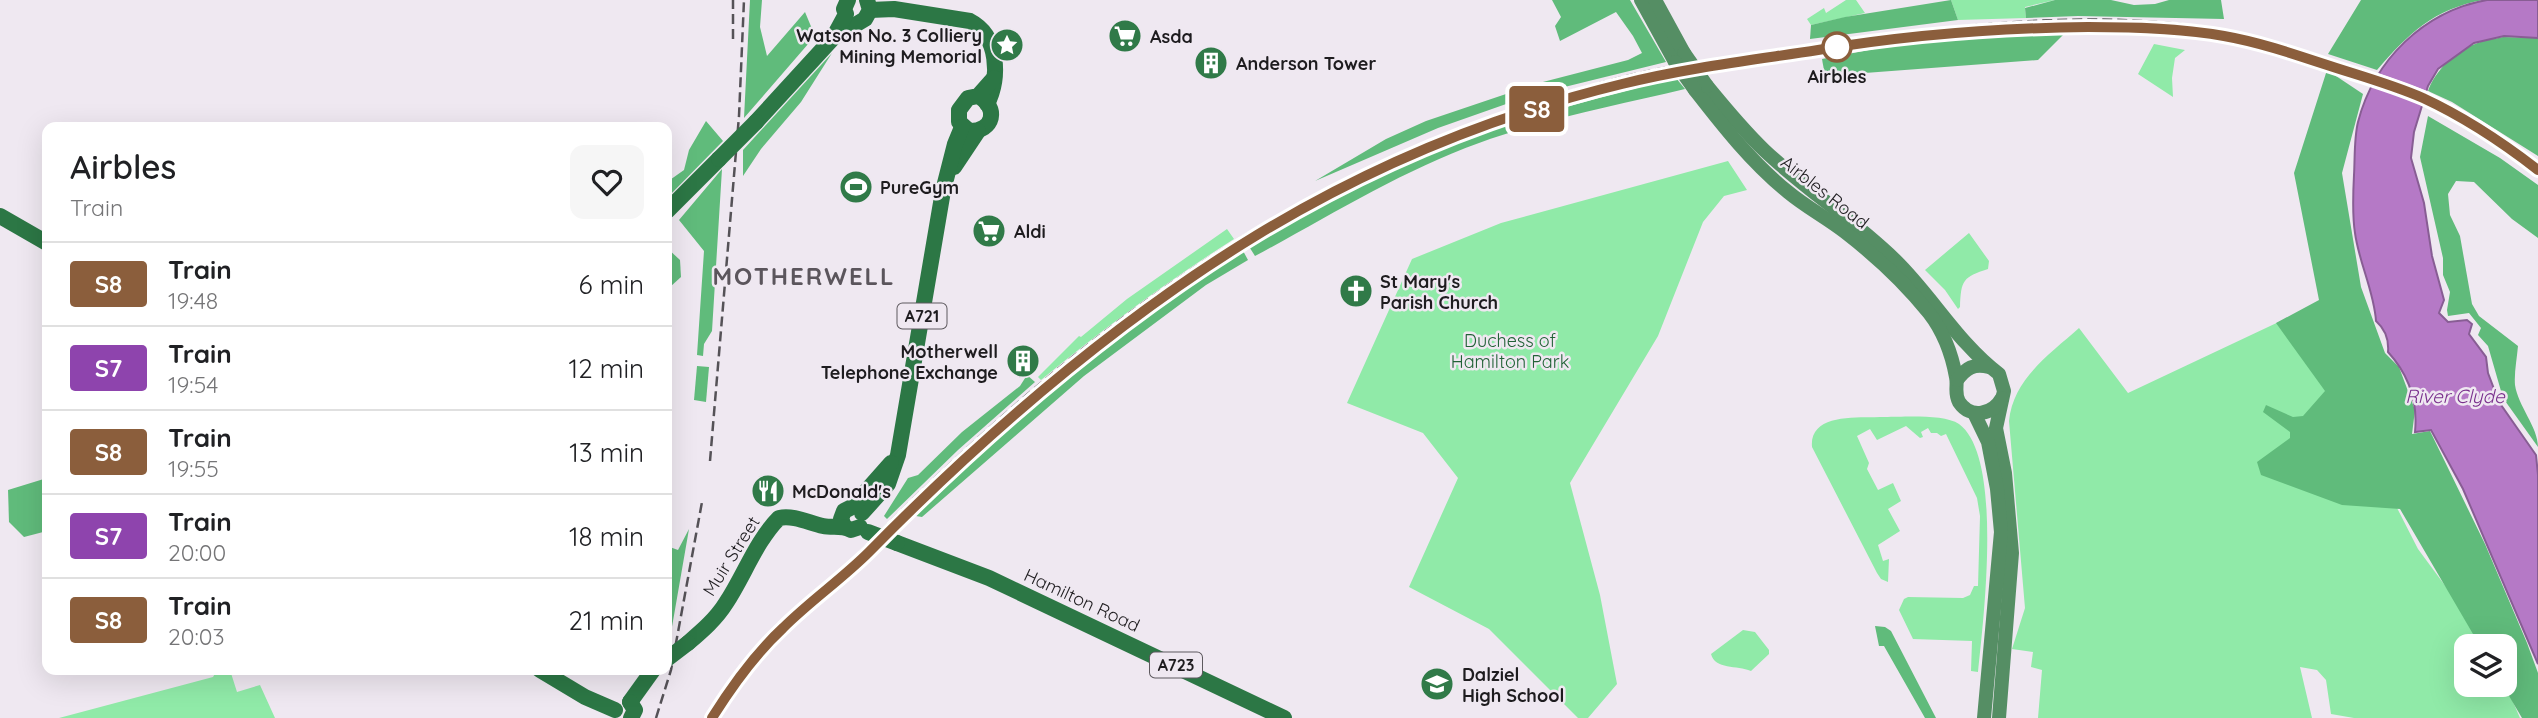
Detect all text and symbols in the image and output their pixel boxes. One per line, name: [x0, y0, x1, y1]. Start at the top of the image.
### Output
supermarket icon: Asda: [1106, 17, 1144, 55]
place label: Watson No. 3 Colliery Mining Memorial: [796, 24, 982, 68]
place label: Asda: [1150, 25, 1193, 48]
place icon: Watson No. 3 Colliery Mining Memorial: [988, 26, 1026, 64]
marker: Airbles: [1822, 32, 1852, 62]
building icon: Anderson Tower: [1192, 44, 1230, 82]
place label: Anderson Tower: [1236, 52, 1376, 75]
place label: Airbles: [1808, 65, 1867, 88]
line badge: S8: [1506, 86, 1568, 132]
text: S8: [1523, 94, 1551, 124]
button: heart: [570, 145, 644, 219]
text: Airbles: [70, 146, 176, 187]
street label: Airbles Road: [1776, 150, 1874, 234]
sports icon: PureGym: [837, 168, 875, 206]
place label: PureGym: [880, 176, 959, 199]
text: Train: [70, 193, 123, 222]
supermarket icon: Aldi: [970, 212, 1008, 250]
place label: Aldi: [1014, 220, 1046, 243]
text: Train: [168, 253, 232, 286]
district label: MOTHERWELL: [712, 261, 896, 291]
text: 6 min: [579, 268, 644, 301]
text: S8: [95, 269, 122, 299]
place label: St Mary's Parish Church: [1380, 270, 1498, 314]
church icon: St Mary's Parish Church: [1337, 272, 1375, 310]
text: 19:48: [168, 286, 218, 315]
road number: A721: [898, 304, 946, 328]
park label: Duchess of Hamilton Park: [1451, 329, 1569, 373]
text: Train: [168, 337, 232, 370]
place label: Motherwell Telephone Exchange: [821, 340, 998, 384]
building icon: Motherwell Telephone Exchange: [1004, 342, 1042, 380]
text: 12 min: [569, 352, 644, 385]
text: S7: [95, 353, 122, 383]
text: 19:54: [168, 370, 218, 399]
water label: River Clyde: [2405, 384, 2506, 408]
text: Train: [168, 421, 232, 454]
text: 13 min: [569, 436, 644, 469]
text: S8: [95, 437, 122, 467]
text: 19:55: [168, 454, 219, 483]
restaurant icon: McDonald's: [749, 472, 787, 510]
place label: McDonald's: [792, 480, 891, 503]
text: Train: [168, 505, 232, 538]
street label: Muir Street: [697, 512, 765, 600]
text: 18 min: [569, 520, 644, 553]
text: S7: [95, 521, 122, 551]
text: 20:00: [168, 538, 226, 567]
street label: Hamilton Road: [1020, 563, 1144, 637]
text: Train: [168, 589, 232, 622]
text: 21 min: [569, 604, 644, 637]
text: S8: [95, 605, 122, 635]
text: 20:03: [168, 622, 224, 651]
map controls: [2454, 634, 2517, 697]
button: layers: [2454, 634, 2517, 697]
road number: A723: [1150, 652, 1202, 678]
place label: Dalziel High School: [1462, 663, 1564, 707]
school or university icon: Dalziel High School: [1418, 665, 1456, 703]

